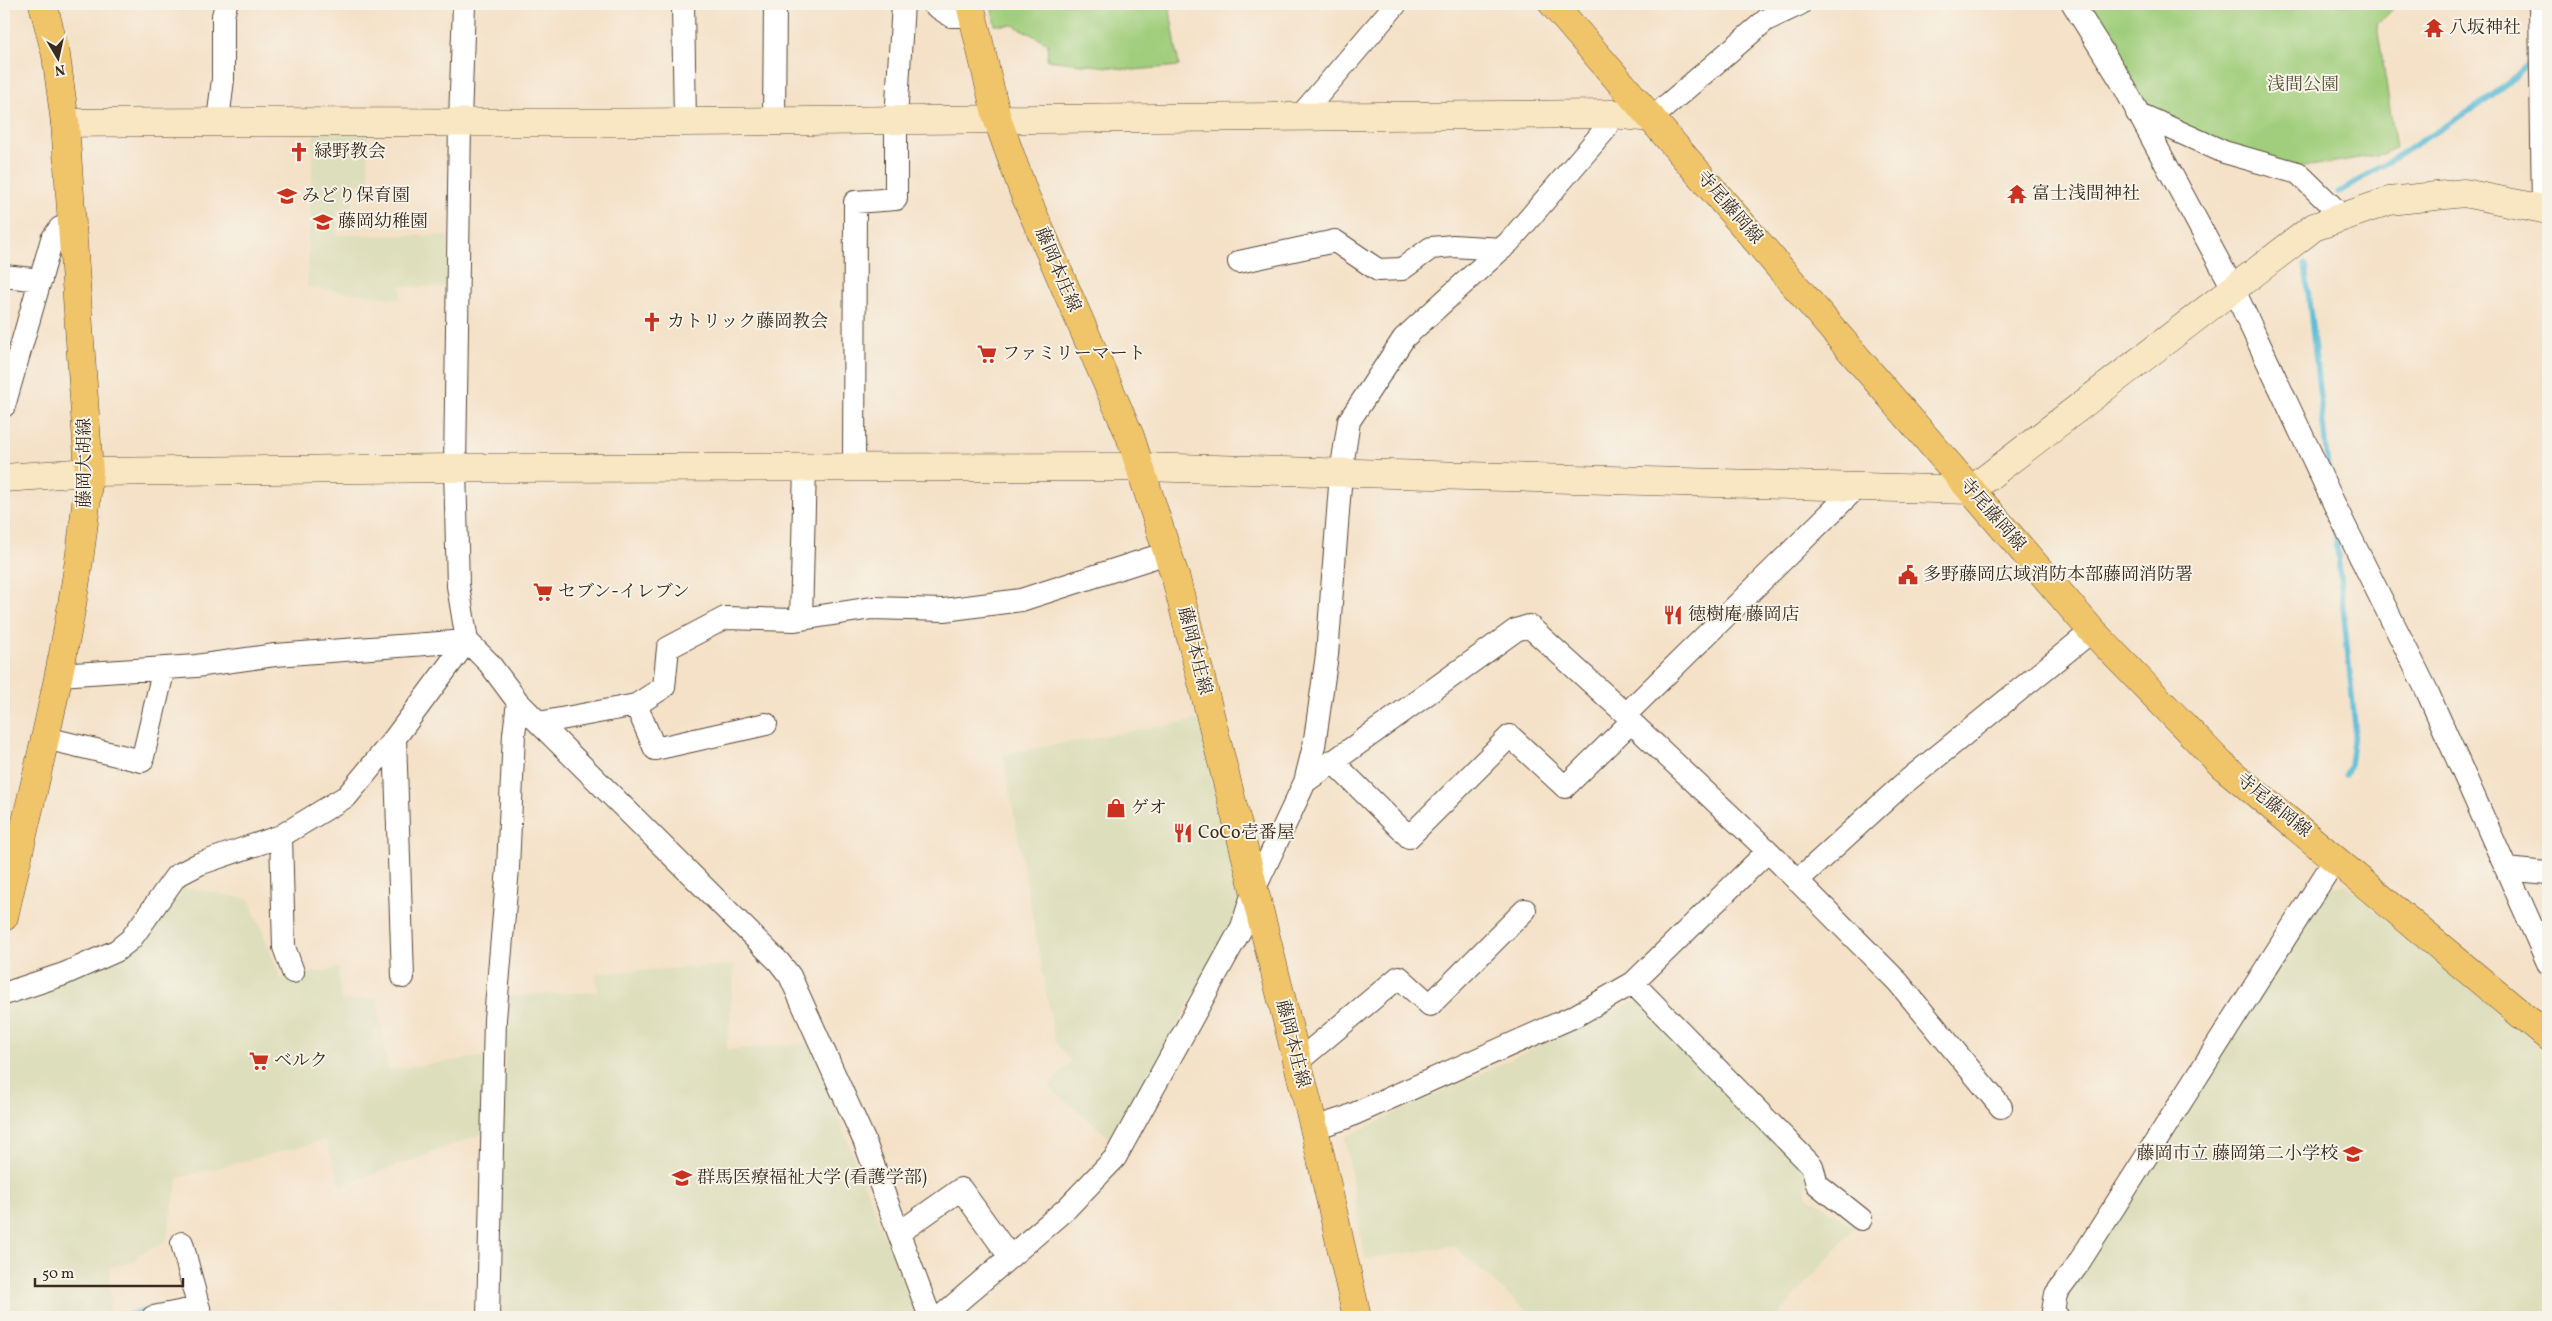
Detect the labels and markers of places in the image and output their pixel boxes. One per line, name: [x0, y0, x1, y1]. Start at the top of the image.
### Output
place label: 八坂神社: [2449, 16, 2521, 41]
temple icon: 八坂神社: [2423, 17, 2445, 39]
place label: 緑野教会: [314, 140, 386, 165]
church icon: 緑野教会: [288, 141, 310, 163]
place label: 富士浅間神社: [2032, 182, 2140, 207]
temple icon: 富士浅間神社: [2006, 183, 2028, 205]
place label: みどり保育園: [302, 184, 410, 209]
school or university icon: みどり保育園: [276, 185, 298, 207]
place label: 藤岡幼稚園: [338, 210, 428, 235]
school or university icon: 藤岡幼稚園: [312, 211, 334, 233]
place label: カトリック藤岡教会: [667, 310, 828, 335]
church icon: カトリック藤岡教会: [641, 311, 663, 333]
place label: ファミリーマート: [1002, 342, 1146, 367]
supermarket icon: ファミリーマート: [976, 343, 998, 365]
place label: 多野藤岡広域消防本部藤岡消防署: [1923, 563, 2193, 588]
public building icon: 多野藤岡広域消防本部藤岡消防署: [1897, 564, 1919, 586]
place label: セブン-イレブン: [558, 580, 690, 605]
supermarket icon: セブン-イレブン: [532, 581, 554, 603]
place label: 徳樹庵 藤岡店: [1688, 603, 1800, 628]
restaurant icon: 徳樹庵 藤岡店: [1662, 604, 1684, 626]
place label: ゲオ: [1131, 796, 1167, 821]
shop icon: ゲオ: [1105, 797, 1127, 819]
place label: CoCo壱番屋: [1198, 821, 1295, 846]
restaurant icon: CoCo壱番屋: [1172, 822, 1194, 844]
place label: ベルク: [274, 1049, 328, 1074]
supermarket icon: ベルク: [248, 1050, 270, 1072]
place label: 藤岡市立 藤岡第二小学校: [2136, 1142, 2338, 1167]
school or university icon: 藤岡市立 藤岡第二小学校: [2342, 1143, 2364, 1165]
place label: 群馬医療福祉大学 (看護学部): [697, 1166, 927, 1191]
school or university icon: 群馬医療福祉大学 (看護学部): [671, 1167, 693, 1189]

